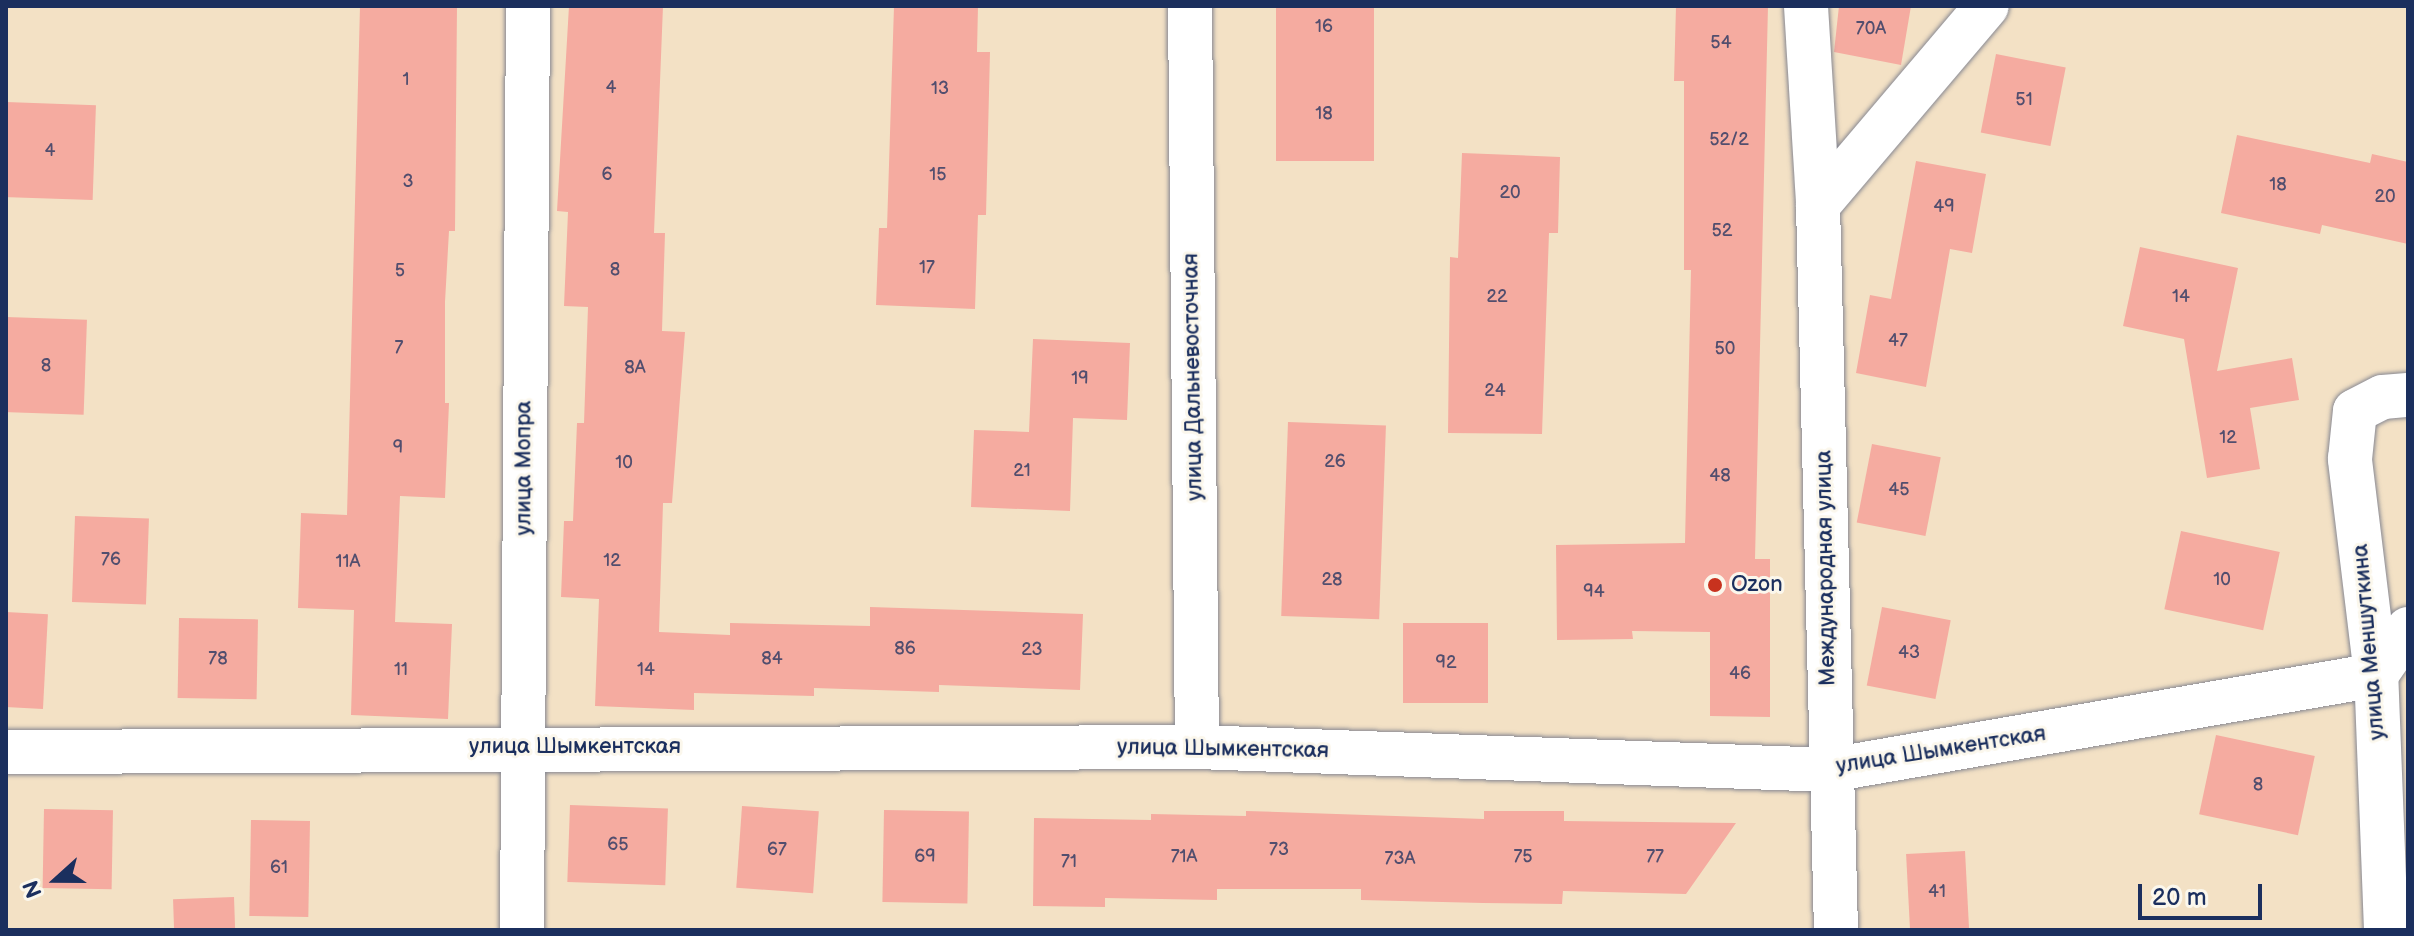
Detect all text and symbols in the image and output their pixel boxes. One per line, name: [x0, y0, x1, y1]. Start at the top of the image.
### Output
house number: 16: [1315, 16, 1333, 38]
house number: 70А: [1856, 18, 1886, 40]
house number: 54: [1710, 32, 1732, 54]
house number: 1: [403, 69, 409, 91]
house number: 4: [606, 77, 616, 99]
house number: 13: [931, 78, 949, 100]
house number: 51: [2015, 89, 2033, 111]
house number: 18: [1315, 103, 1333, 125]
house number: 52/2: [1709, 129, 1749, 151]
house number: 4: [45, 140, 55, 162]
house number: 6: [602, 164, 612, 186]
house number: 15: [929, 164, 947, 186]
house number: 3: [402, 171, 414, 193]
house number: 18: [2269, 174, 2287, 196]
house number: 20: [1499, 182, 1521, 204]
house number: 20: [2374, 186, 2396, 208]
house number: 49: [1933, 196, 1955, 218]
house number: 52: [1712, 220, 1732, 242]
street label: улица Дальневосточная: [1178, 253, 1208, 501]
house number: 17: [919, 257, 935, 279]
house number: 8: [610, 259, 620, 281]
house number: 5: [395, 260, 405, 282]
house number: 22: [1486, 286, 1508, 308]
house number: 14: [2172, 286, 2190, 308]
house number: 47: [1888, 330, 1908, 352]
house number: 7: [395, 337, 403, 359]
house number: 50: [1715, 338, 1735, 360]
house number: 8: [41, 355, 51, 377]
house number: 8А: [624, 357, 646, 379]
house number: 19: [1071, 368, 1089, 390]
house number: 24: [1484, 380, 1506, 402]
street label: улица Мопра: [511, 401, 537, 535]
house number: 12: [2219, 427, 2237, 449]
house number: 9: [393, 437, 403, 459]
street label: Международная улица: [1811, 450, 1841, 686]
house number: 26: [1324, 451, 1346, 473]
house number: 10: [615, 452, 633, 474]
house number: 21: [1013, 460, 1031, 482]
house number: 48: [1709, 465, 1731, 487]
house number: 45: [1888, 479, 1910, 501]
street label: улица Меншуткина: [2347, 543, 2391, 741]
house number: 76: [101, 549, 121, 571]
house number: 12: [603, 550, 621, 572]
house number: 11А: [336, 551, 360, 573]
house number: 28: [1321, 569, 1343, 591]
house number: 10: [2213, 569, 2231, 591]
place label: Ozon: [1731, 572, 1783, 598]
marker: Ozon: [1706, 576, 1724, 594]
house number: 94: [1583, 581, 1605, 603]
house number: 86: [894, 638, 916, 660]
house number: 23: [1021, 639, 1043, 661]
house number: 43: [1898, 642, 1920, 664]
house number: 78: [208, 648, 228, 670]
house number: 84: [761, 648, 783, 670]
house number: 92: [1435, 652, 1457, 674]
house number: 11: [394, 659, 408, 681]
house number: 14: [637, 659, 655, 681]
house number: 46: [1729, 663, 1751, 685]
street label: улица Шымкентская: [1834, 720, 2048, 780]
street label: улица Шымкентская: [469, 734, 681, 760]
street label: улица Шымкентская: [1117, 734, 1329, 764]
house number: 8: [2253, 774, 2263, 796]
house number: 65: [607, 834, 629, 856]
house number: 67: [767, 839, 787, 861]
house number: 73: [1269, 839, 1289, 861]
north arrow: [16, 840, 96, 920]
house number: 69: [914, 846, 936, 868]
house number: 71А: [1171, 846, 1197, 868]
house number: 75: [1513, 846, 1533, 868]
house number: 77: [1646, 846, 1664, 868]
house number: 73А: [1385, 848, 1415, 870]
house number: 71: [1061, 851, 1077, 873]
house number: 61: [270, 857, 288, 879]
scale bar: [2142, 868, 2266, 918]
text: N: [18, 876, 49, 901]
house number: 41: [1928, 881, 1946, 903]
text: 20 m: [2152, 883, 2207, 912]

